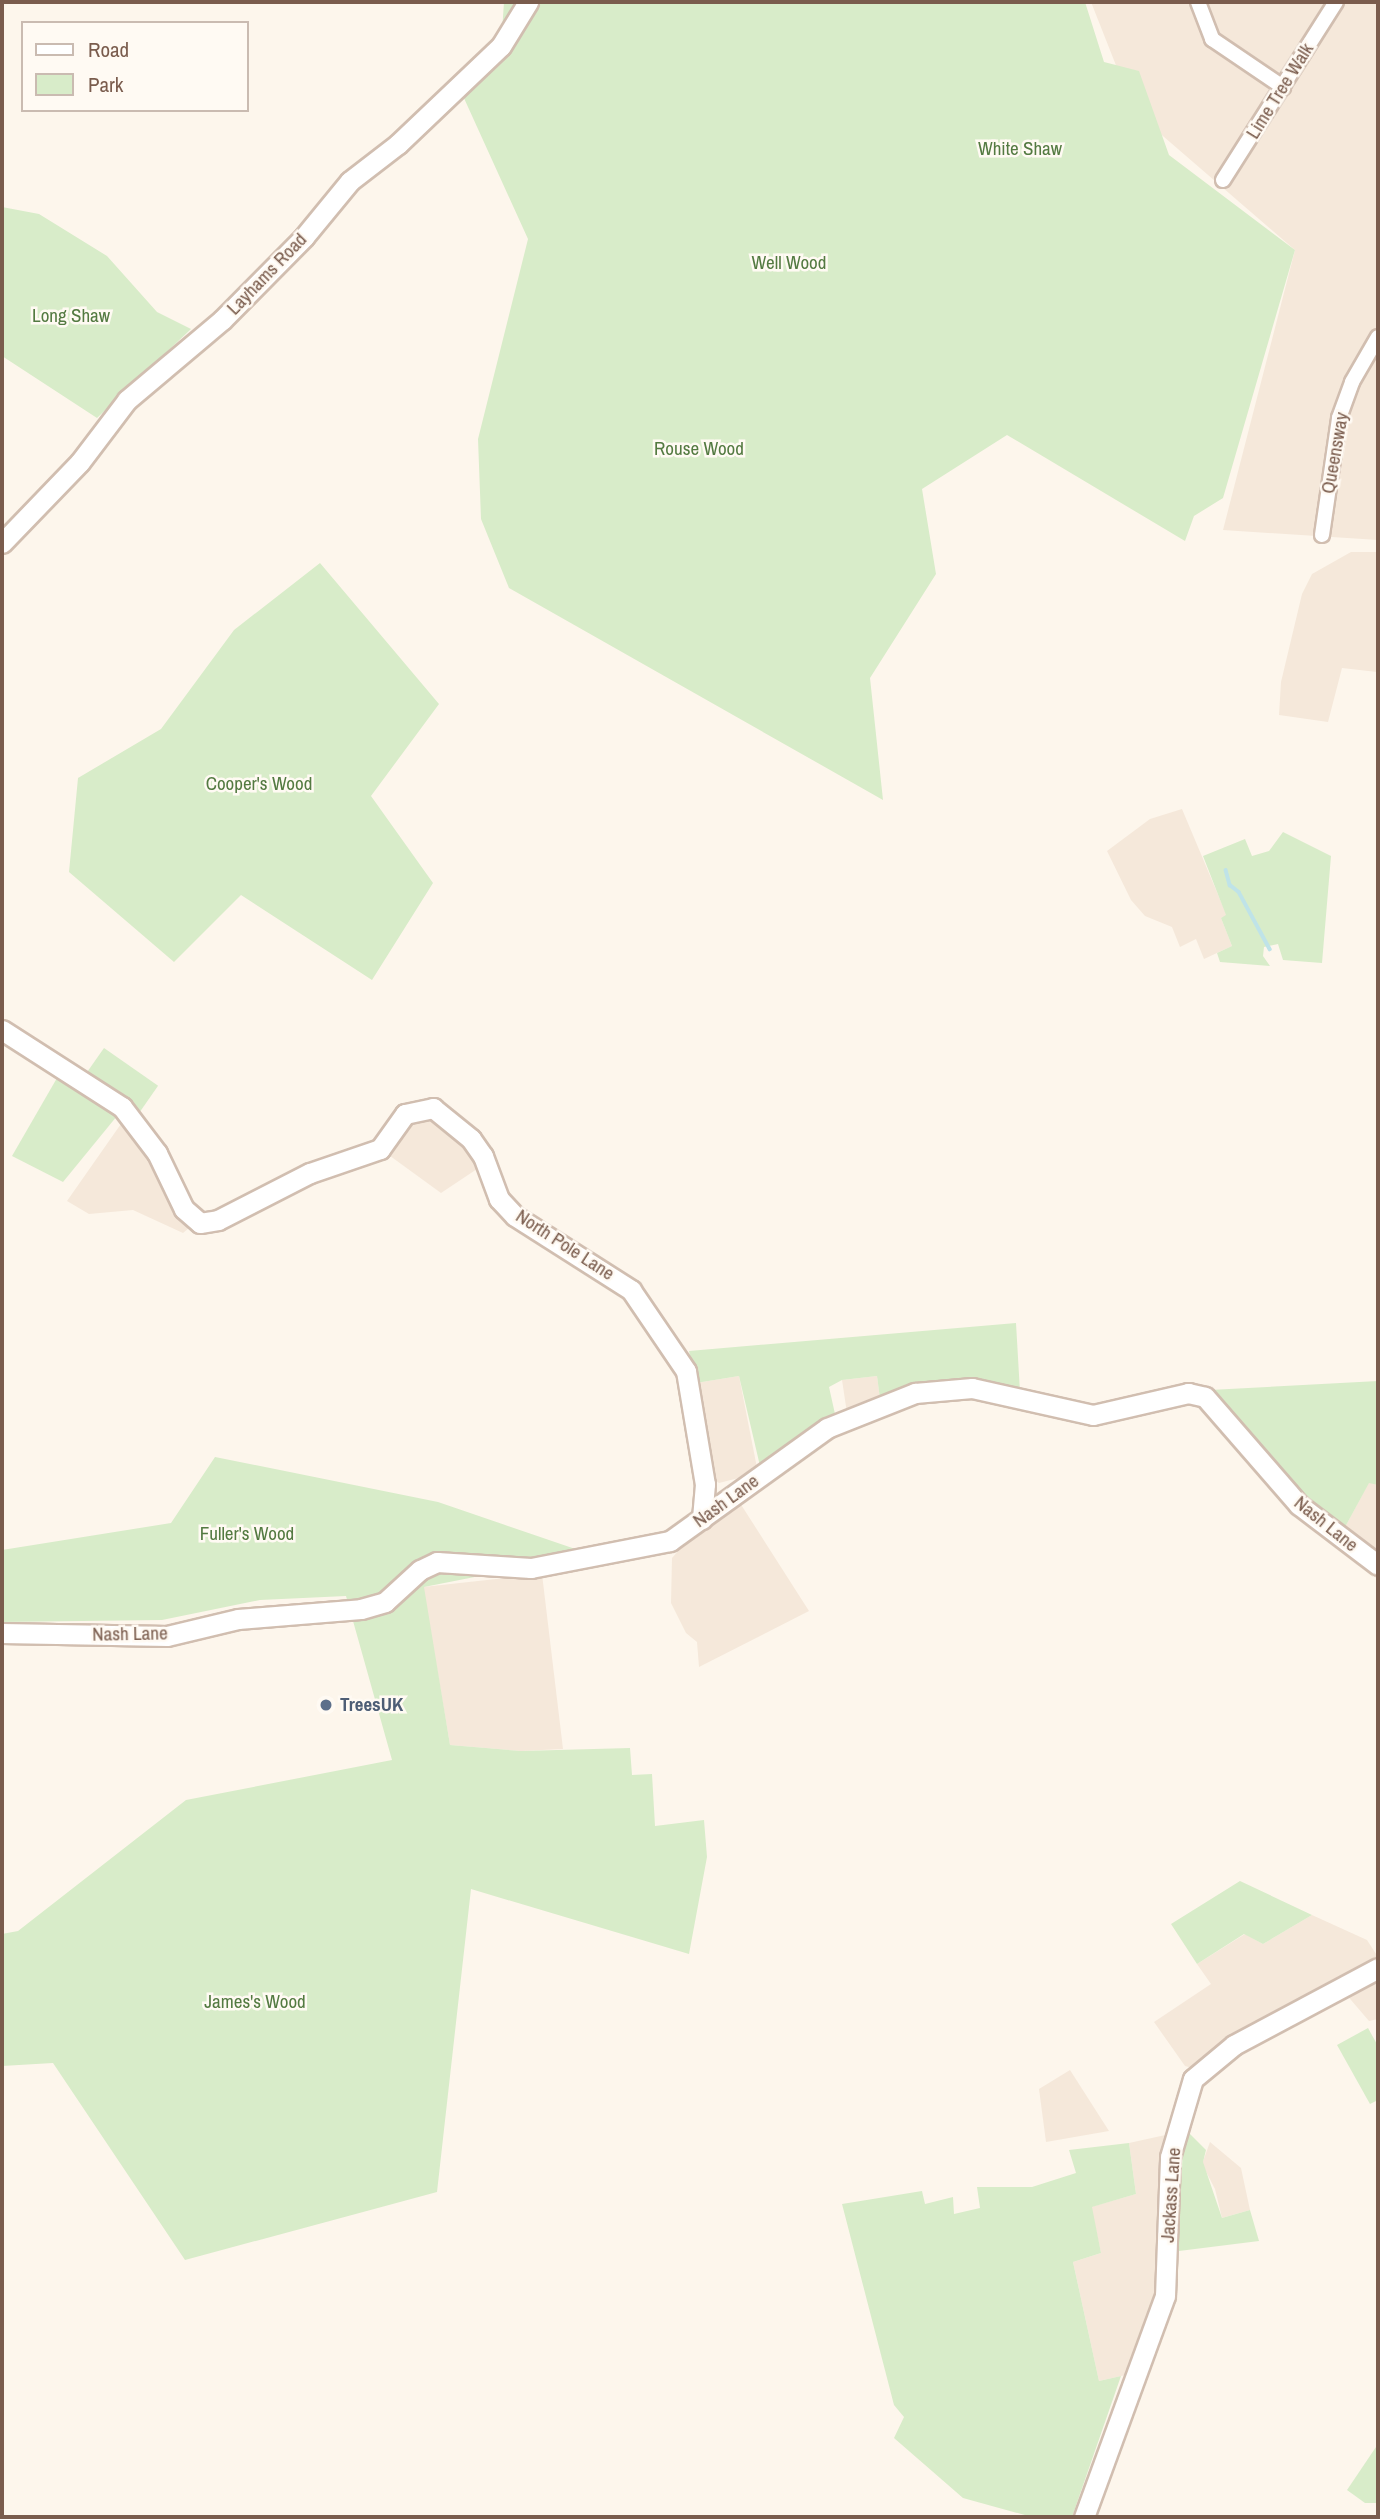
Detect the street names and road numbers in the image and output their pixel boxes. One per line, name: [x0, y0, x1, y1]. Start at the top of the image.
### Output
street label: Lime Tree Walk: [1242, 39, 1318, 143]
street label: Layhams Road: [222, 228, 312, 320]
street label: Queensway: [1317, 411, 1353, 495]
street label: North Pole Lane: [512, 1205, 618, 1285]
street label: Nash Lane: [689, 1470, 763, 1532]
street label: Nash Lane: [1290, 1491, 1362, 1557]
street label: Nash Lane: [92, 1622, 168, 1646]
street label: Jackass Lane: [1156, 2147, 1186, 2243]

